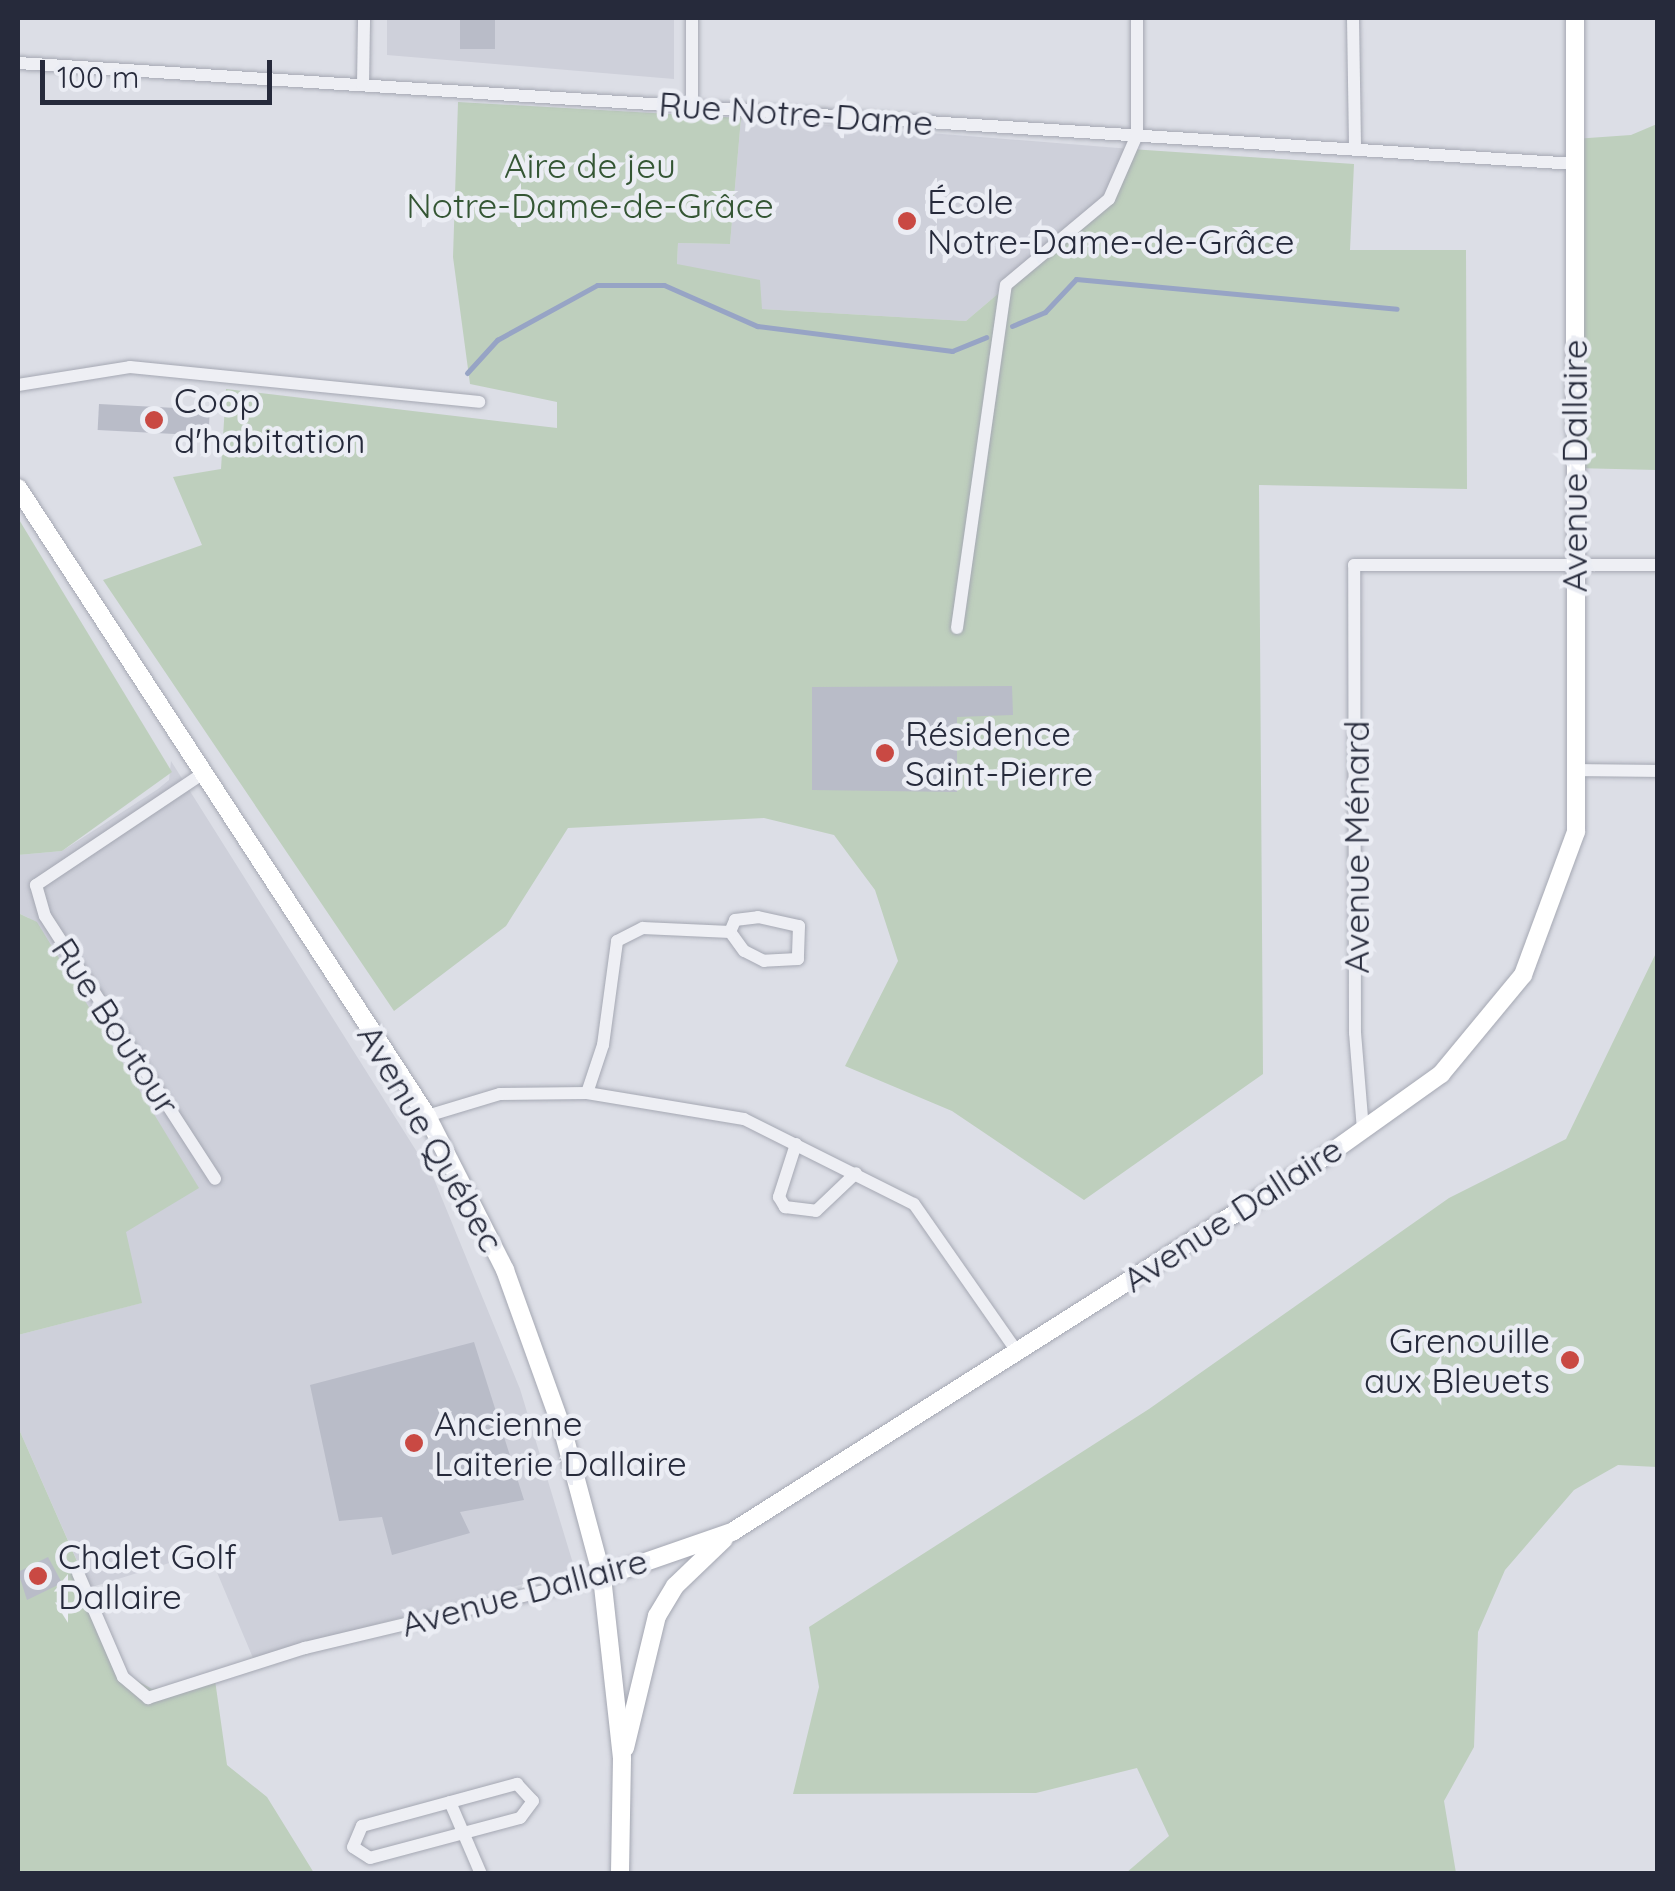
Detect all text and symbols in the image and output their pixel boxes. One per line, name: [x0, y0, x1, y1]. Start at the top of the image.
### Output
scale bar: [45, 40, 278, 102]
text: 100 m: [57, 58, 139, 96]
street label: Rue Notre-Dame: [657, 82, 935, 144]
park label: Aire de jeu Notre-Dame-de-Grâce: [406, 144, 774, 226]
place label: École Notre-Dame-de-Grâce: [927, 180, 1294, 262]
marker: École Notre-Dame-de-Grâce: [896, 210, 918, 232]
street label: Avenue Dallaire: [1553, 340, 1595, 592]
place label: Coop d'habitation: [174, 379, 366, 461]
marker: Coop d'habitation: [143, 409, 165, 431]
place label: Résidence Saint-Pierre: [905, 712, 1093, 794]
street label: Avenue Ménard: [1335, 720, 1377, 974]
marker: Résidence Saint-Pierre: [874, 742, 896, 764]
street label: Rue Boutour: [43, 930, 189, 1122]
street label: Avenue Québec: [349, 1017, 513, 1259]
street label: Avenue Dallaire: [1115, 1128, 1349, 1300]
place label: Grenouille aux Bleuets: [1364, 1319, 1550, 1401]
marker: Grenouille aux Bleuets: [1559, 1349, 1581, 1371]
place label: Ancienne Laiterie Dallaire: [434, 1402, 687, 1484]
marker: Ancienne Laiterie Dallaire: [403, 1432, 425, 1454]
place label: Chalet Golf Dallaire: [58, 1535, 237, 1617]
street label: Avenue Dallaire: [396, 1539, 652, 1645]
marker: Chalet Golf Dallaire: [27, 1565, 49, 1587]

